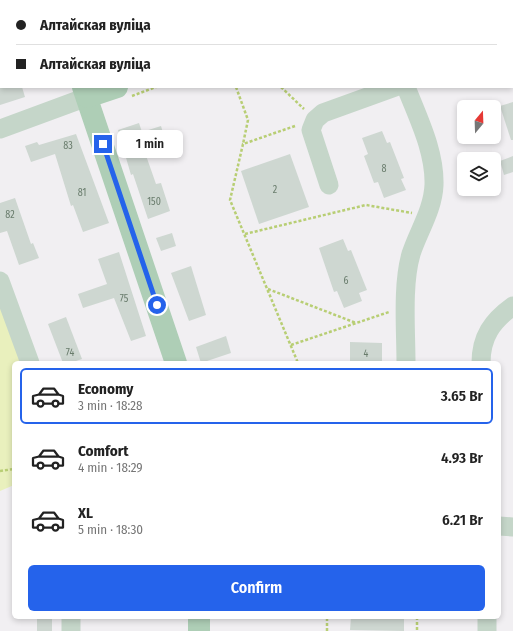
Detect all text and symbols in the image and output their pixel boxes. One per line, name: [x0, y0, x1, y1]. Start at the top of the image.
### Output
text: Алтайская вуліца: [40, 16, 151, 34]
text: Алтайская вуліца: [40, 55, 151, 73]
north arrow: [457, 100, 501, 144]
map controls: [457, 100, 501, 196]
callout: 1 min: [117, 130, 183, 158]
route end: [94, 135, 112, 153]
text: 1 min: [136, 136, 164, 151]
house number: 83: [63, 140, 73, 152]
button: layers: [457, 152, 501, 196]
house number: 8: [382, 163, 387, 175]
house number: 2: [273, 184, 278, 196]
house number: 81: [78, 187, 86, 199]
house number: 150: [147, 196, 161, 208]
house number: 82: [5, 209, 15, 221]
house number: 6: [344, 275, 349, 287]
house number: 75: [120, 293, 129, 305]
route start: [148, 296, 166, 314]
house number: 74: [66, 347, 74, 359]
house number: 4: [364, 348, 369, 360]
icon: car: [30, 378, 66, 414]
text: Economy: [78, 380, 133, 398]
text: 3.65 Br: [441, 387, 483, 405]
text: 3 min · 18:28: [78, 398, 142, 413]
icon: car: [30, 440, 66, 476]
text: Comfort: [78, 442, 129, 460]
text: 4.93 Br: [441, 449, 483, 467]
text: 4 min · 18:29: [78, 460, 143, 475]
icon: car: [30, 502, 66, 538]
text: XL: [78, 504, 93, 522]
text: 6.21 Br: [442, 511, 483, 529]
text: 5 min · 18:30: [78, 522, 143, 537]
button: Confirm: [28, 565, 485, 611]

